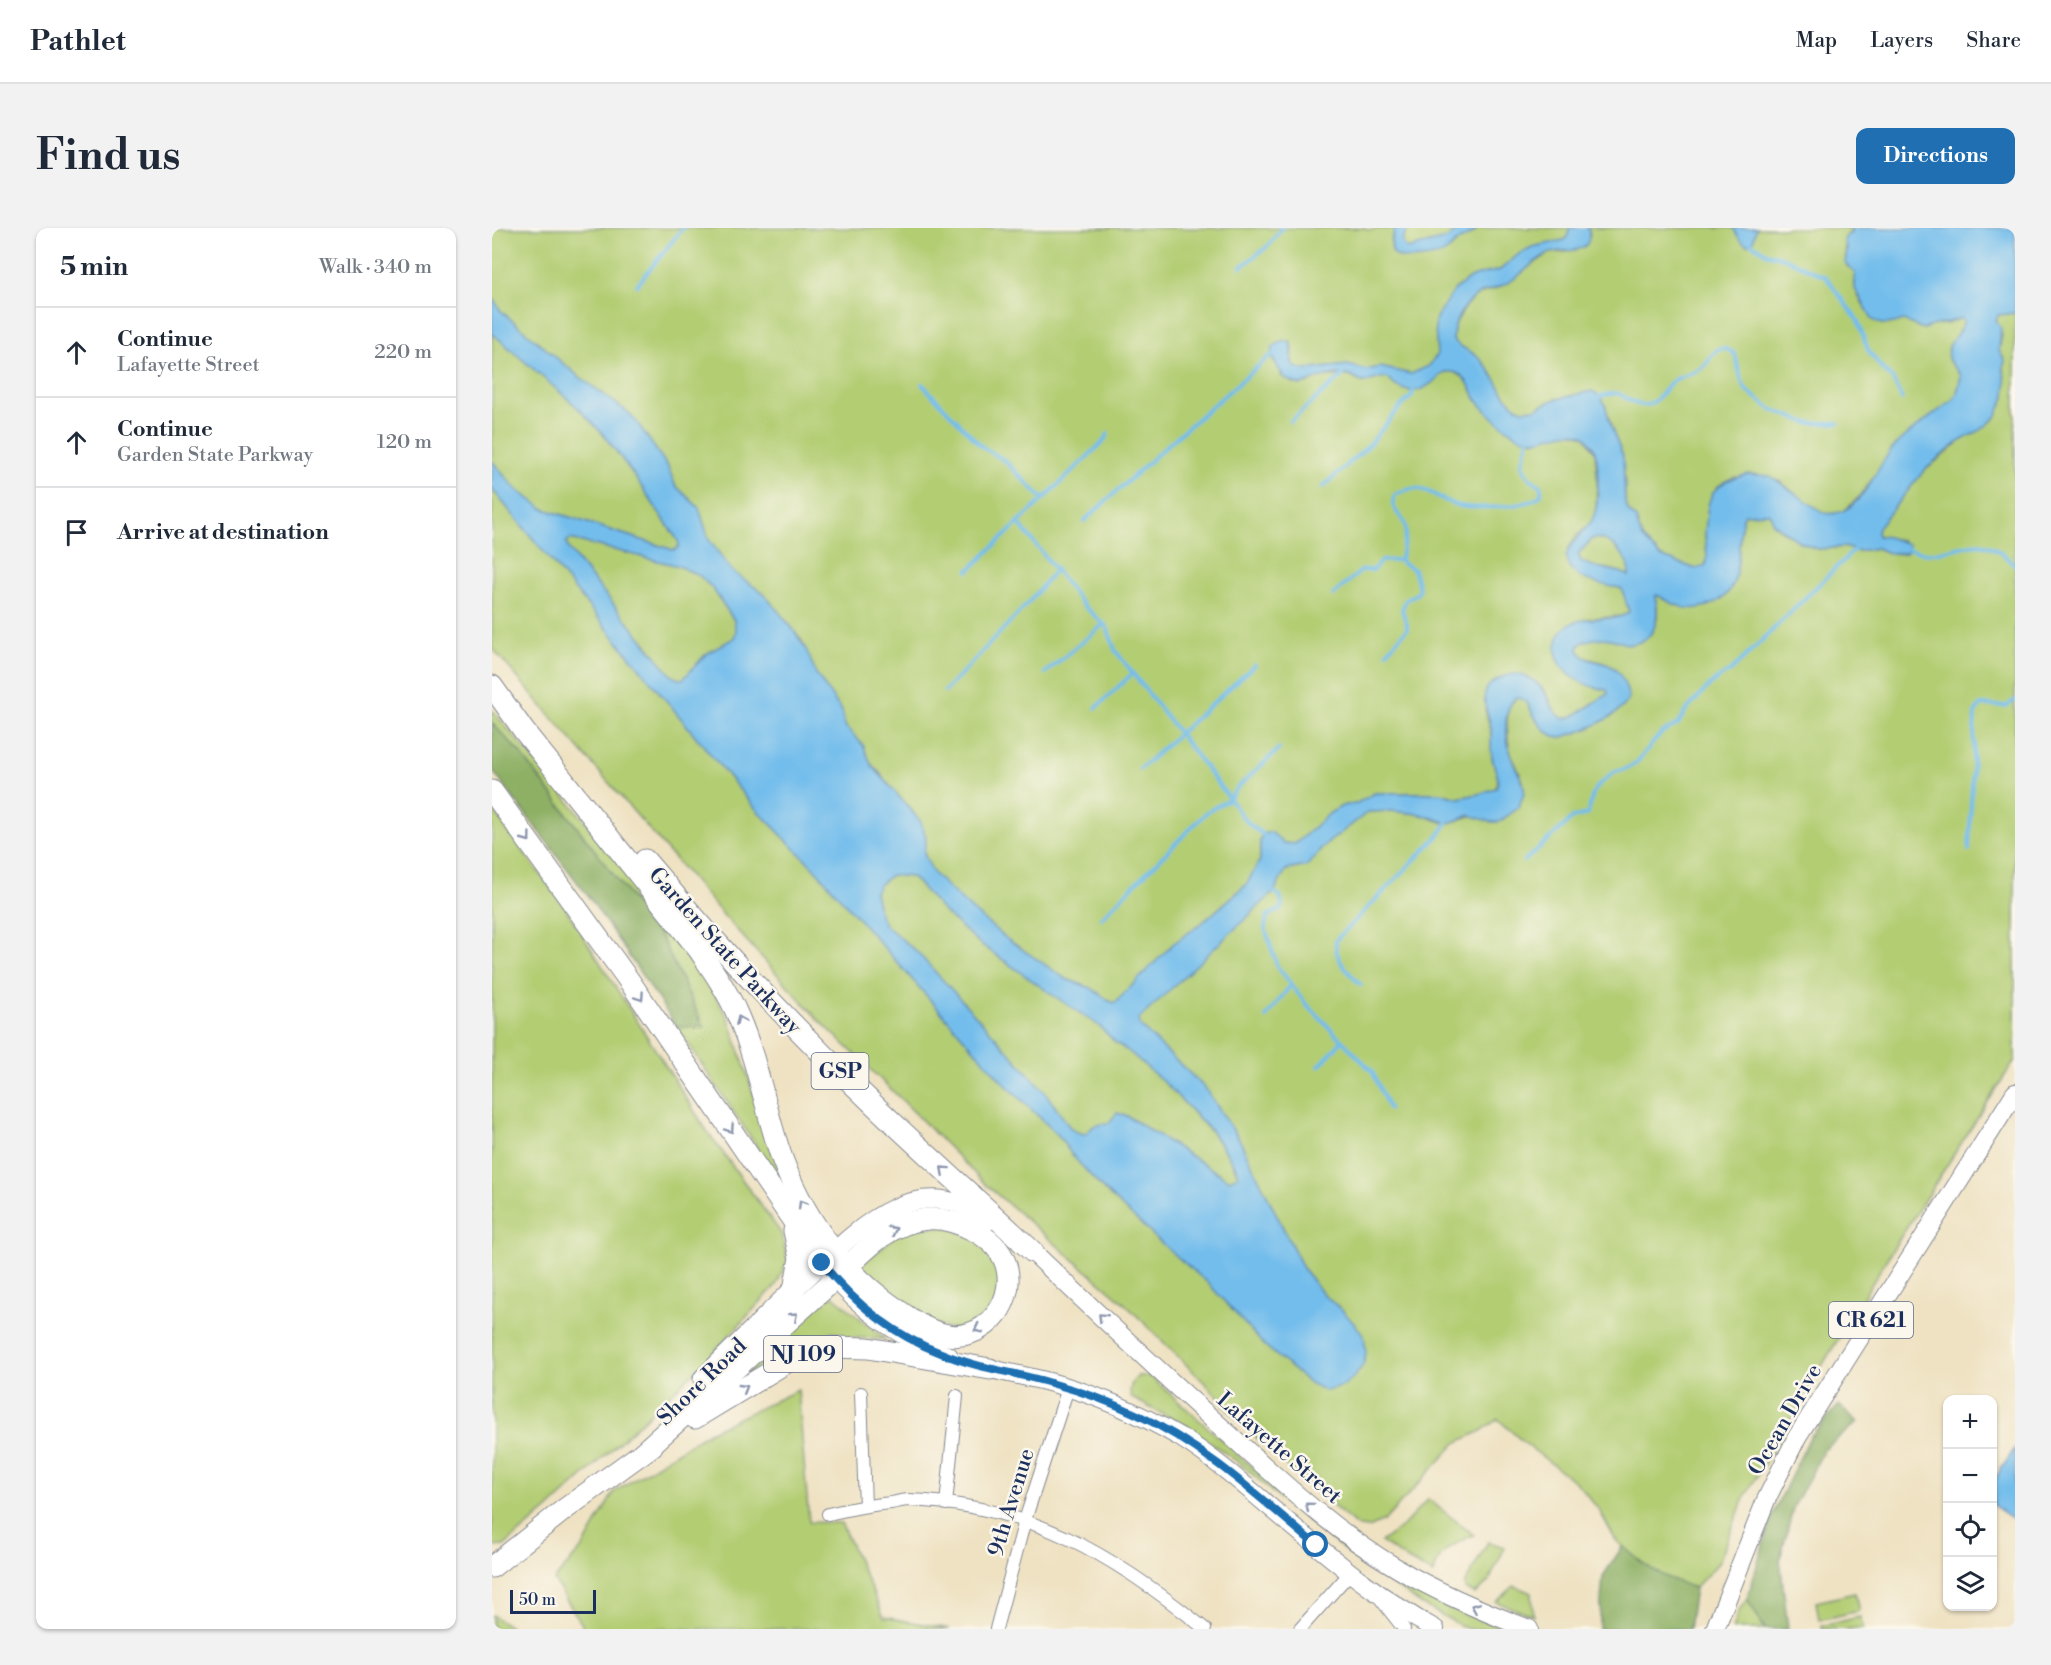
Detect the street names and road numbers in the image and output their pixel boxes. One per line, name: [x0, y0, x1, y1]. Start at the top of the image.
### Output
street label: Garden State Parkway: [643, 862, 807, 1040]
road number: GSP: [812, 1053, 868, 1089]
road number: CR 621: [1829, 1302, 1913, 1338]
street label: Shore Road: [652, 1332, 753, 1431]
road number: NJ 109: [764, 1336, 842, 1372]
street label: Ocean Drive: [1743, 1359, 1828, 1480]
street label: Lafayette Street: [1211, 1386, 1347, 1510]
street label: 9th Avenue: [982, 1445, 1041, 1560]

